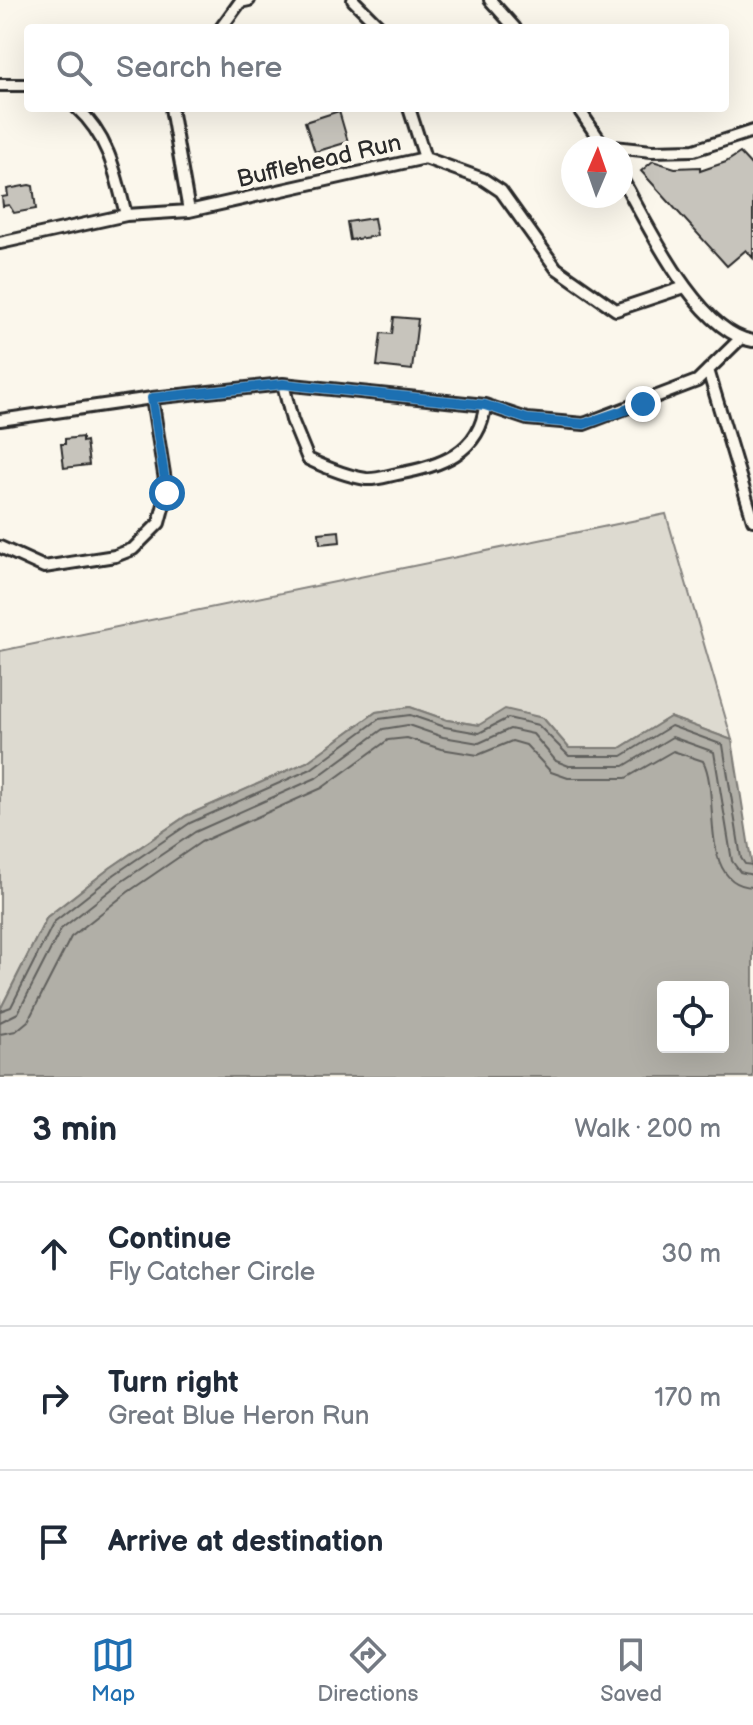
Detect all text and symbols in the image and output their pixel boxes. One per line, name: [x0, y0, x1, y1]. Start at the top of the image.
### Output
search box: [24, 24, 729, 112]
icon: search: [52, 46, 96, 90]
text: Search here: [116, 50, 282, 86]
street label: Bufflehead Run: [234, 128, 404, 194]
north arrow: [561, 136, 633, 208]
route end: [625, 386, 661, 422]
route start: [149, 475, 185, 511]
map controls: [657, 981, 729, 1053]
button: locate: [657, 981, 729, 1053]
text: 3 min: [32, 1109, 117, 1150]
text: Walk · 200 m: [574, 1114, 721, 1145]
text: Continue: [108, 1221, 231, 1257]
icon: ahead: [32, 1232, 76, 1276]
text: 30 m: [661, 1239, 721, 1270]
text: Fly Catcher Circle: [108, 1257, 315, 1288]
text: Turn right: [108, 1365, 239, 1401]
icon: right: [32, 1376, 76, 1420]
text: 170 m: [654, 1383, 721, 1414]
text: Great Blue Heron Run: [108, 1401, 369, 1432]
icon: arrive: [32, 1520, 76, 1564]
text: Arrive at destination: [108, 1524, 384, 1560]
tab: Map: [91, 1633, 135, 1708]
tab: Directions: [317, 1633, 418, 1708]
tab: Saved: [600, 1633, 662, 1708]

